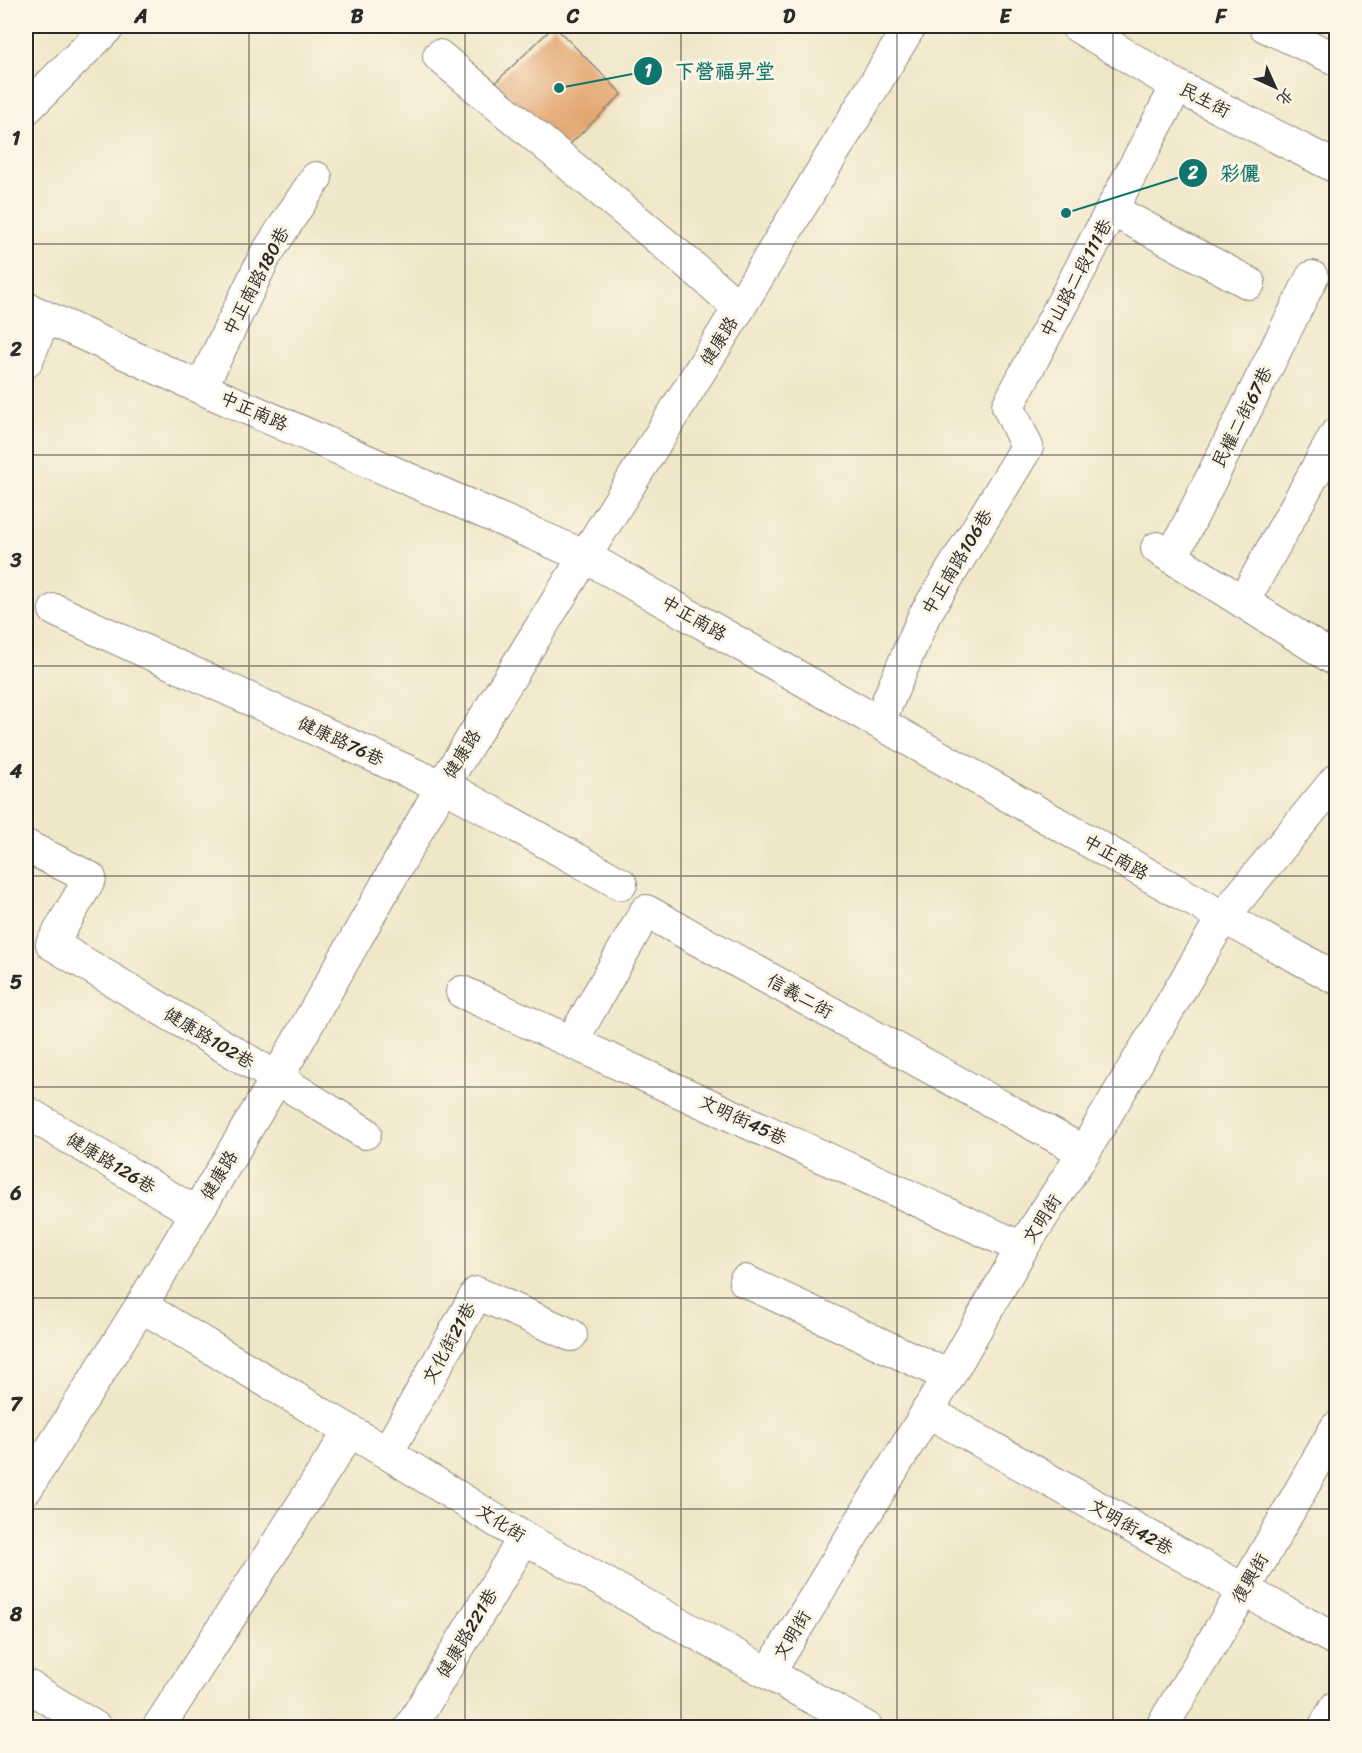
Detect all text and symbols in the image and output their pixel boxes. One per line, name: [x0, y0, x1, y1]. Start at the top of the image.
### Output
text: A: [133, 0, 148, 34]
text: B: [351, 0, 364, 34]
text: C: [566, 0, 580, 34]
text: D: [783, 0, 796, 34]
text: E: [999, 0, 1012, 34]
text: F: [1215, 0, 1228, 34]
callout: 下營福昇堂: [633, 52, 787, 90]
text: 下營福昇堂: [675, 54, 775, 89]
text: 1: [644, 55, 652, 87]
north arrow: [1245, 57, 1305, 117]
street label: 民生街: [1174, 73, 1236, 127]
text: 北: [1269, 81, 1301, 113]
text: 1: [12, 121, 21, 156]
callout: 彩儷: [1178, 154, 1272, 192]
text: 彩儷: [1220, 156, 1260, 191]
text: 2: [1187, 157, 1199, 189]
street label: 中山路二段111巷: [1031, 213, 1121, 343]
street label: 中正南路180巷: [214, 221, 298, 341]
street label: 健康路: [691, 310, 747, 372]
text: 2: [9, 332, 22, 367]
street label: 民權二街67巷: [1203, 361, 1281, 473]
street label: 中正南路: [215, 382, 293, 440]
street label: 中正南路106巷: [913, 503, 1001, 621]
text: 3: [10, 543, 22, 578]
street label: 中正南路: [655, 586, 733, 650]
street label: 健康路76巷: [292, 707, 390, 775]
street label: 健康路: [434, 723, 490, 785]
text: 4: [9, 754, 23, 789]
street label: 中正南路: [1077, 825, 1155, 889]
text: 5: [10, 965, 22, 1000]
street label: 信義二街: [761, 965, 839, 1027]
street label: 健康路102巷: [157, 998, 261, 1078]
street label: 文明街45巷: [694, 1086, 792, 1154]
street label: 健康路126巷: [60, 1123, 162, 1203]
street label: 健康路: [191, 1144, 247, 1206]
text: 6: [9, 1176, 22, 1211]
street label: 文明街: [1014, 1188, 1070, 1250]
street label: 文化街21巷: [413, 1296, 485, 1390]
text: 7: [10, 1387, 23, 1422]
street label: 文明街42巷: [1082, 1490, 1180, 1564]
street label: 文化街: [470, 1495, 532, 1551]
street label: 復興街: [1223, 1547, 1277, 1609]
street label: 健康路221巷: [427, 1582, 507, 1684]
text: 8: [9, 1597, 23, 1632]
street label: 文明街: [764, 1604, 820, 1666]

